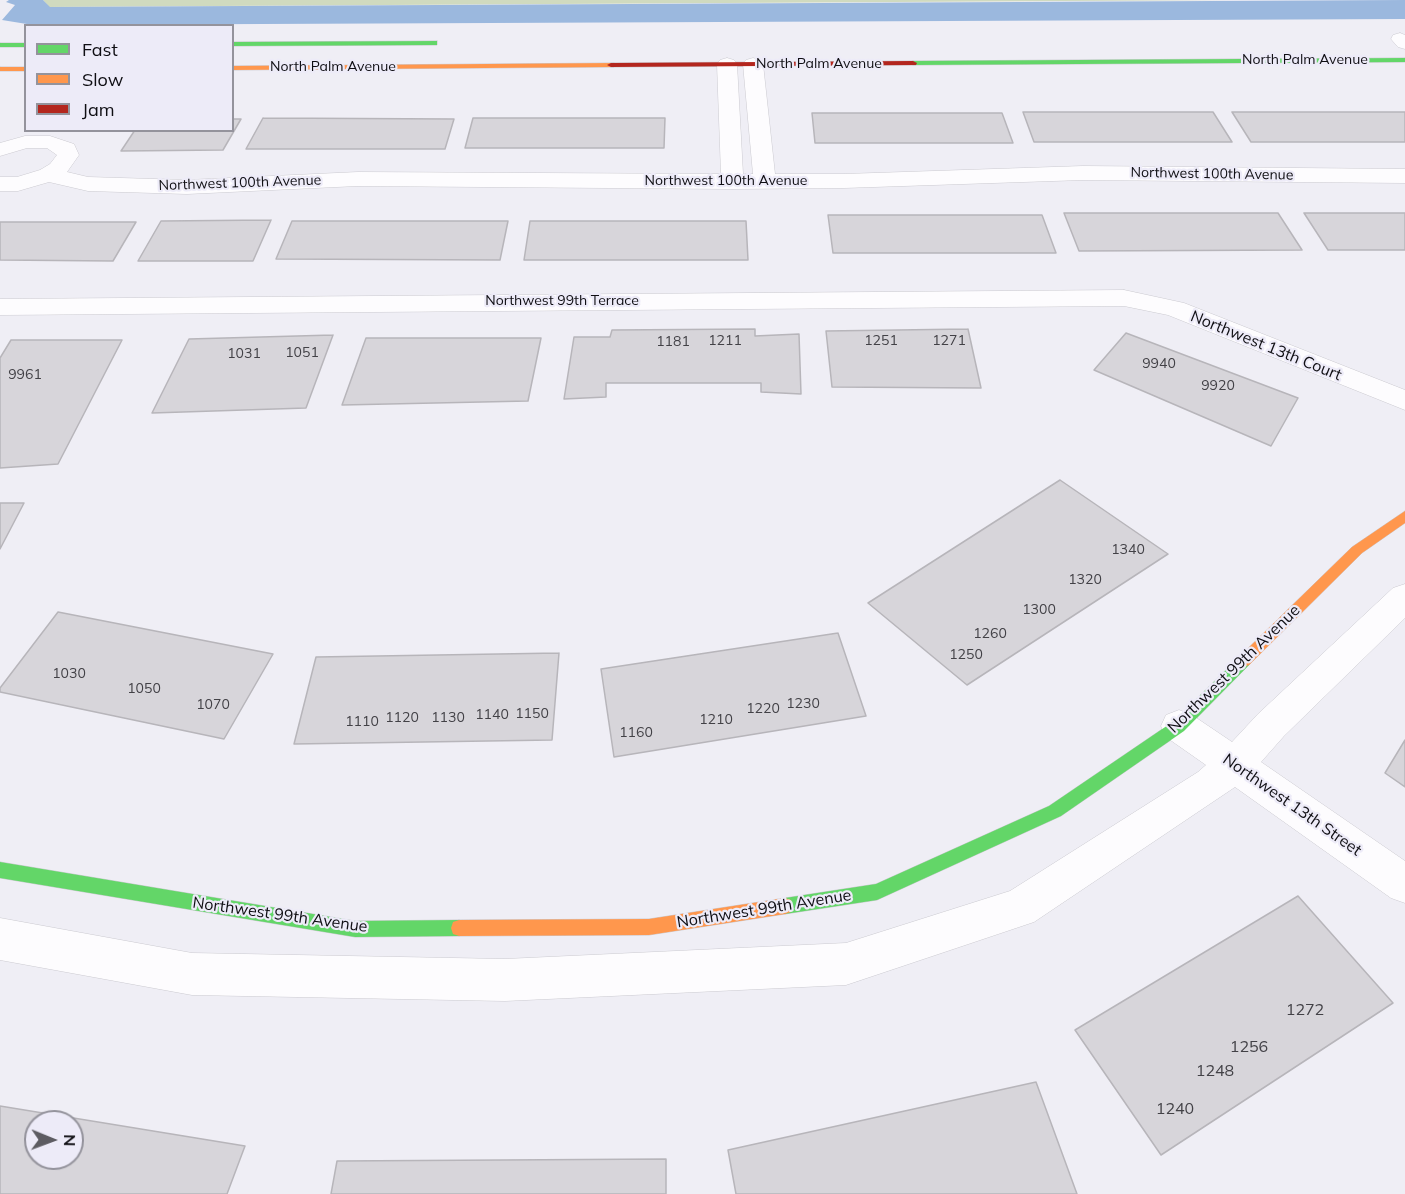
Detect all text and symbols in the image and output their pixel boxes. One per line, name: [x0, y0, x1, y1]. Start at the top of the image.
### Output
legend: [24, 24, 234, 132]
text: Fast: [82, 38, 118, 61]
street label: North Palm Avenue: [1242, 52, 1368, 68]
street label: North Palm Avenue: [756, 56, 882, 72]
street label: North Palm Avenue: [270, 59, 396, 75]
text: Slow: [82, 68, 123, 91]
text: Jam: [82, 98, 115, 121]
street label: Northwest 100th Avenue: [1130, 164, 1294, 184]
street label: Northwest 100th Avenue: [158, 172, 322, 194]
street label: Northwest 100th Avenue: [645, 173, 807, 189]
street label: Northwest 99th Terrace: [485, 293, 639, 309]
street label: Northwest 13th Court: [1188, 307, 1344, 385]
house number: 1211: [708, 333, 742, 349]
house number: 1251: [864, 333, 898, 349]
house number: 1271: [932, 333, 966, 349]
house number: 1181: [656, 334, 690, 350]
house number: 1051: [285, 345, 319, 361]
house number: 1031: [227, 346, 261, 362]
house number: 9940: [1142, 356, 1176, 372]
house number: 9961: [8, 367, 42, 383]
house number: 9920: [1201, 378, 1235, 394]
house number: 1340: [1111, 542, 1145, 558]
house number: 1320: [1068, 572, 1102, 588]
street label: Northwest 99th Avenue: [1164, 601, 1304, 737]
house number: 1300: [1022, 602, 1056, 618]
house number: 1260: [973, 626, 1007, 642]
house number: 1250: [949, 647, 983, 663]
house number: 1030: [52, 666, 86, 682]
house number: 1050: [127, 681, 161, 697]
house number: 1230: [786, 696, 820, 712]
house number: 1070: [196, 697, 230, 713]
house number: 1220: [746, 701, 780, 717]
house number: 1150: [515, 706, 549, 722]
house number: 1140: [475, 707, 509, 723]
house number: 1120: [385, 710, 419, 726]
house number: 1130: [431, 710, 465, 726]
house number: 1210: [699, 712, 733, 728]
house number: 1110: [345, 714, 379, 730]
house number: 1160: [619, 725, 653, 741]
street label: Northwest 13th Street: [1219, 750, 1365, 860]
street label: Northwest 99th Avenue: [675, 886, 853, 932]
street label: Northwest 99th Avenue: [191, 893, 369, 937]
house number: 1272: [1286, 1000, 1324, 1020]
house number: 1256: [1230, 1037, 1268, 1057]
house number: 1248: [1196, 1061, 1234, 1081]
house number: 1240: [1156, 1099, 1194, 1119]
north arrow: [24, 1110, 84, 1170]
text: N: [60, 1134, 80, 1146]

